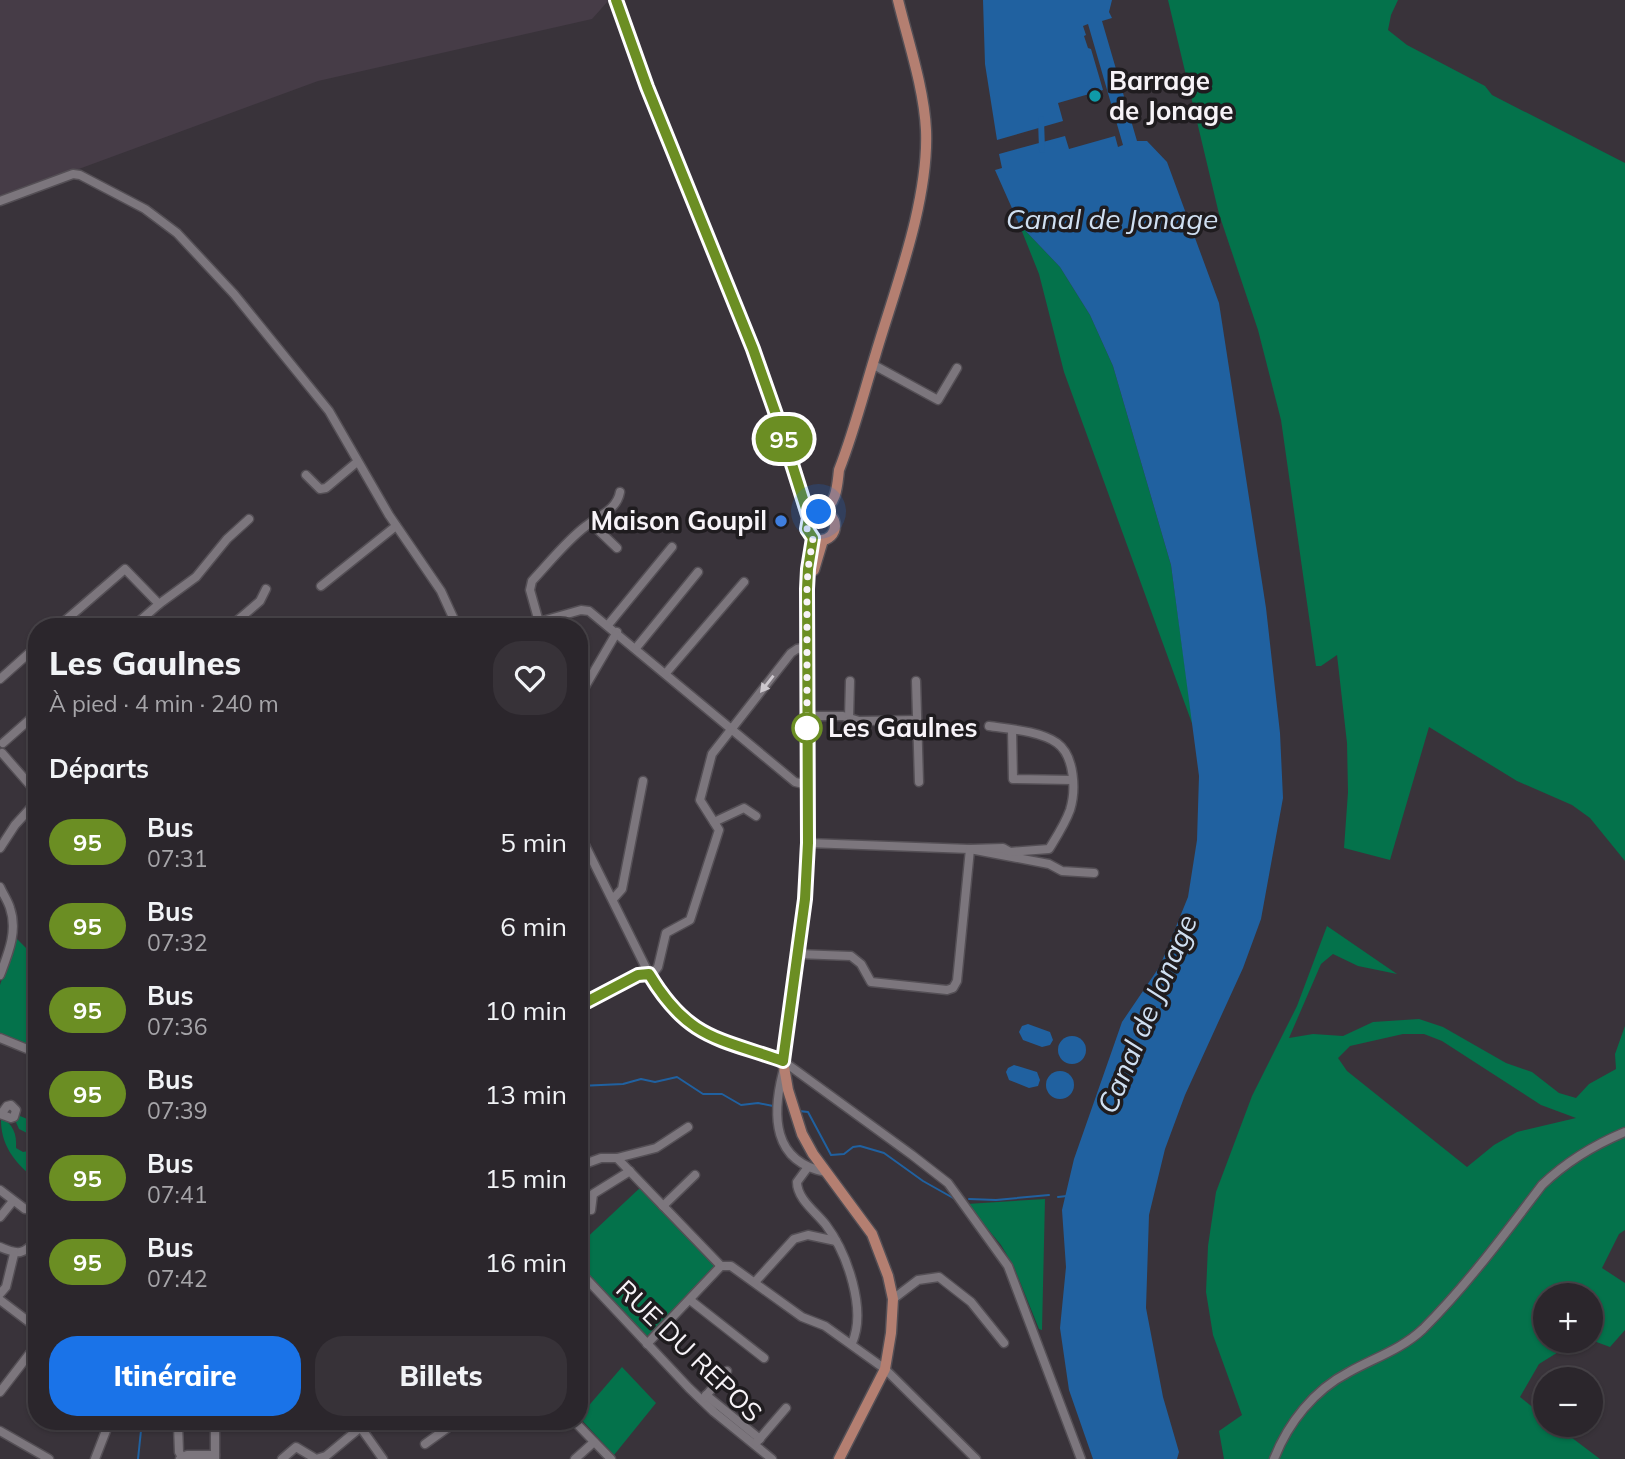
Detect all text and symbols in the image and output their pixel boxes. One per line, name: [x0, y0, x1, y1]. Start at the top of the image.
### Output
place label: Barrage de Jonage: [1109, 64, 1234, 127]
marker: Barrage de Jonage: [1087, 88, 1103, 104]
water label: Canal de Jonage: [1006, 201, 1218, 236]
line badge: 95: [752, 416, 816, 462]
text: 95: [770, 424, 798, 454]
your location: [801, 494, 836, 529]
place label: Maison Goupil: [590, 504, 767, 537]
marker: Maison Goupil: [773, 513, 789, 529]
button: heart: [493, 641, 567, 715]
text: Les Gaulnes: [49, 642, 241, 683]
one-way arrow: [759, 674, 774, 692]
text: À pied · 4 min · 240 m: [49, 689, 279, 718]
place label: Les Gaulnes: [828, 711, 977, 744]
marker: Les Gaulnes: [792, 713, 822, 743]
text: Départs: [49, 752, 149, 785]
text: Bus: [147, 811, 193, 844]
text: 5 min: [500, 826, 567, 859]
text: 95: [73, 827, 102, 857]
text: 07:31: [147, 844, 207, 873]
text: Bus: [147, 895, 193, 928]
water label: Canal de Jonage: [1089, 909, 1204, 1118]
text: 6 min: [500, 910, 567, 943]
text: 95: [73, 911, 102, 941]
text: 07:32: [147, 928, 207, 957]
text: Bus: [147, 979, 193, 1012]
text: 10 min: [485, 994, 567, 1027]
text: 95: [73, 995, 102, 1025]
text: 07:36: [147, 1012, 207, 1041]
text: Bus: [147, 1063, 193, 1096]
text: 13 min: [485, 1078, 567, 1111]
text: 95: [73, 1079, 102, 1109]
text: 07:39: [147, 1096, 207, 1125]
text: Bus: [147, 1147, 193, 1180]
text: 15 min: [485, 1162, 567, 1195]
text: 95: [73, 1163, 102, 1193]
text: 07:41: [147, 1180, 207, 1209]
text: Bus: [147, 1231, 193, 1264]
text: 16 min: [485, 1246, 567, 1279]
text: 95: [73, 1247, 102, 1277]
text: 07:42: [147, 1264, 207, 1293]
street label: RUE DU REPOS: [609, 1273, 769, 1429]
map controls: [1533, 1283, 1603, 1437]
button: +: [1533, 1283, 1603, 1353]
button: Itinéraire: [49, 1336, 301, 1416]
button: Billets: [315, 1336, 567, 1416]
button: −: [1533, 1367, 1603, 1437]

